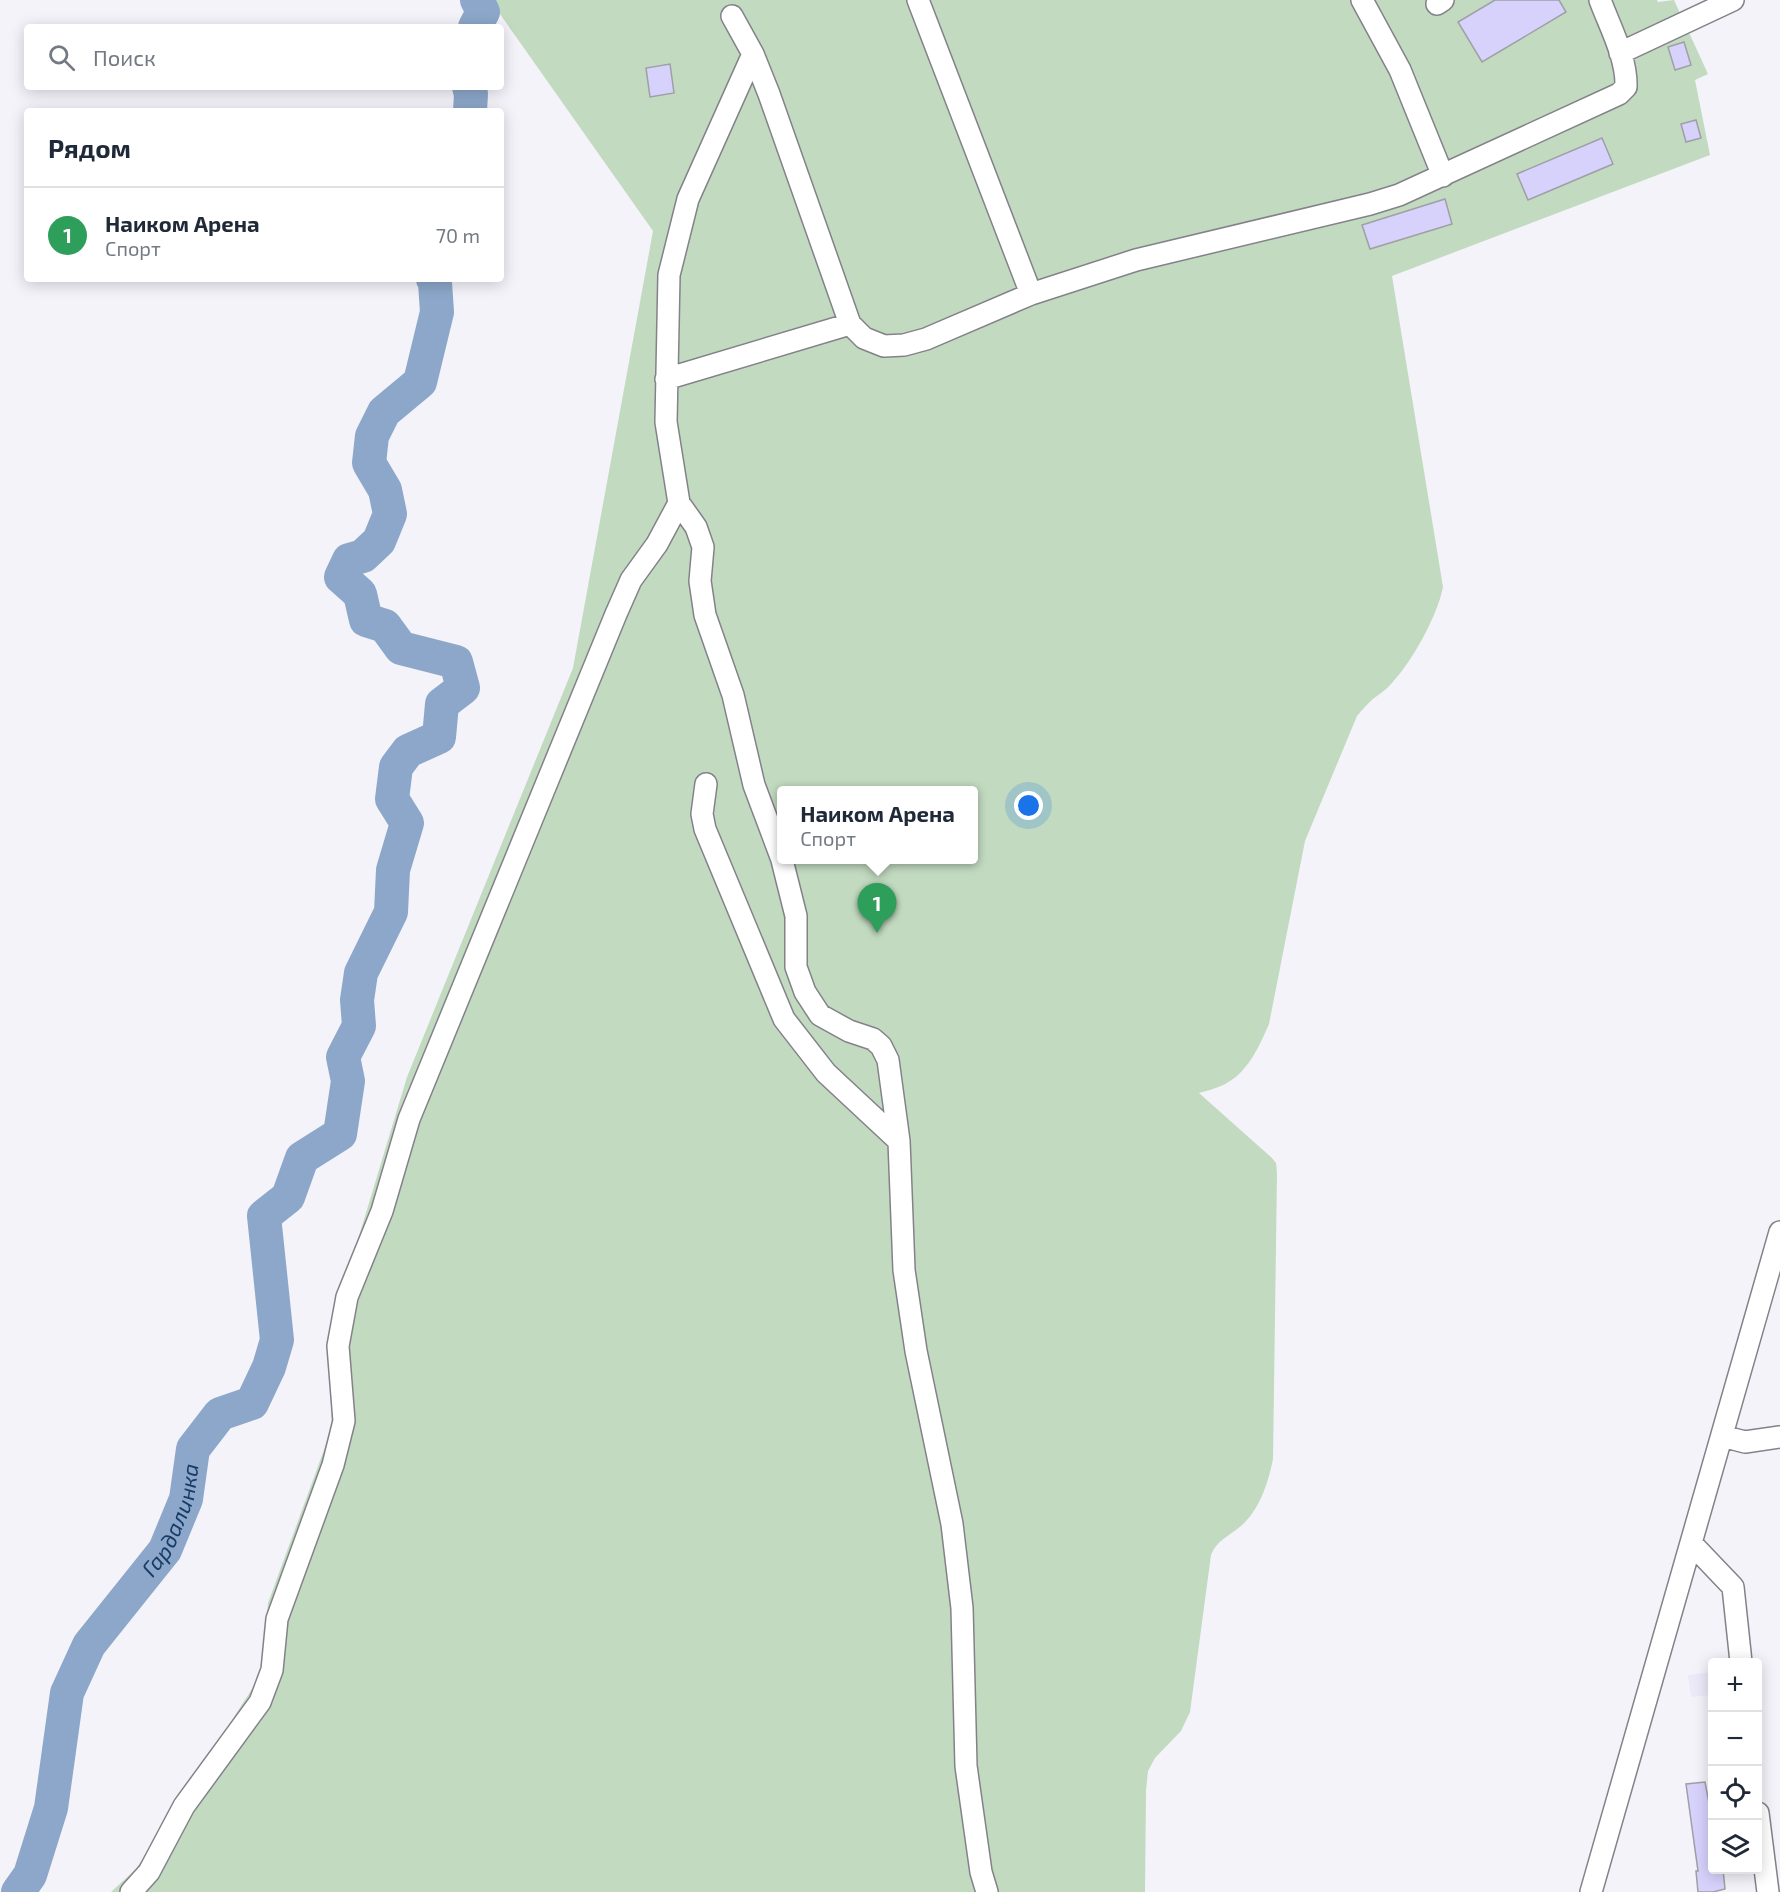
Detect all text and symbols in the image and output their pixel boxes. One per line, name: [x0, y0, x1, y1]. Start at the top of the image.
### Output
search box: [24, 24, 504, 90]
icon: search: [45, 41, 78, 74]
text: Поиск: [93, 44, 156, 70]
text: Рядом: [48, 132, 131, 163]
text: Наиком Арена: [105, 210, 260, 236]
text: 1: [63, 223, 72, 247]
text: 70 m: [436, 223, 480, 247]
text: Спорт: [105, 236, 161, 260]
popup: [777, 786, 978, 864]
your location: [1014, 791, 1043, 820]
text: Наиком Арена: [800, 800, 955, 826]
text: Спорт: [800, 826, 856, 850]
pin: 1: [858, 884, 896, 933]
water label: Гардалинка: [135, 1462, 203, 1581]
map controls: [1708, 1658, 1762, 1874]
button: +: [1708, 1658, 1762, 1712]
button: −: [1708, 1712, 1762, 1766]
button: locate: [1708, 1766, 1762, 1820]
button: layers: [1708, 1820, 1762, 1874]

